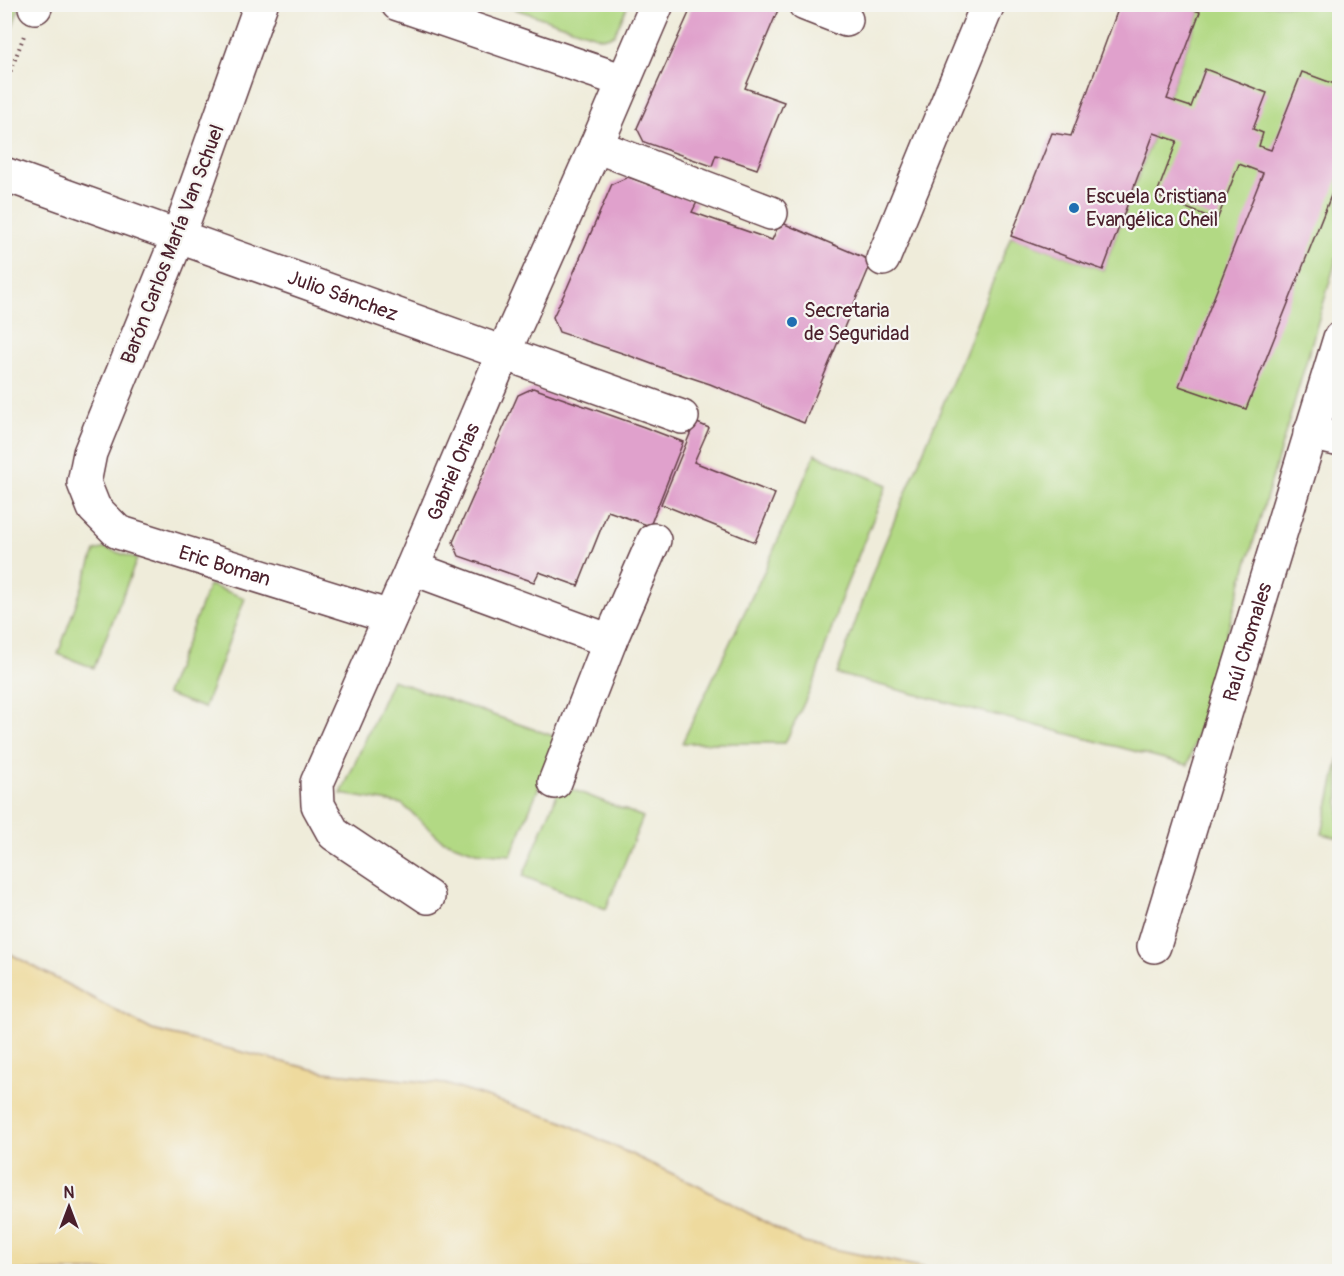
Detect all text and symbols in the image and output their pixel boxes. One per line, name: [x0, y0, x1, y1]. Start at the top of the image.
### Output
street label: Barón Carlos María Van Schuel: [115, 121, 230, 367]
place label: Escuela Cristiana Evangélica Cheil: [1086, 184, 1227, 232]
marker: Escuela Cristiana Evangélica Cheil: [1067, 201, 1081, 215]
street label: Julio Sánchez: [284, 265, 401, 327]
place label: Secretaria de Seguridad: [804, 298, 909, 346]
marker: Secretaria de Seguridad: [785, 315, 799, 329]
street label: Gabriel Orias: [422, 419, 485, 525]
street label: Eric Boman: [176, 540, 274, 592]
street label: Raúl Chomales: [1218, 580, 1277, 704]
north arrow: [39, 1177, 99, 1237]
text: N: [64, 1183, 75, 1203]

